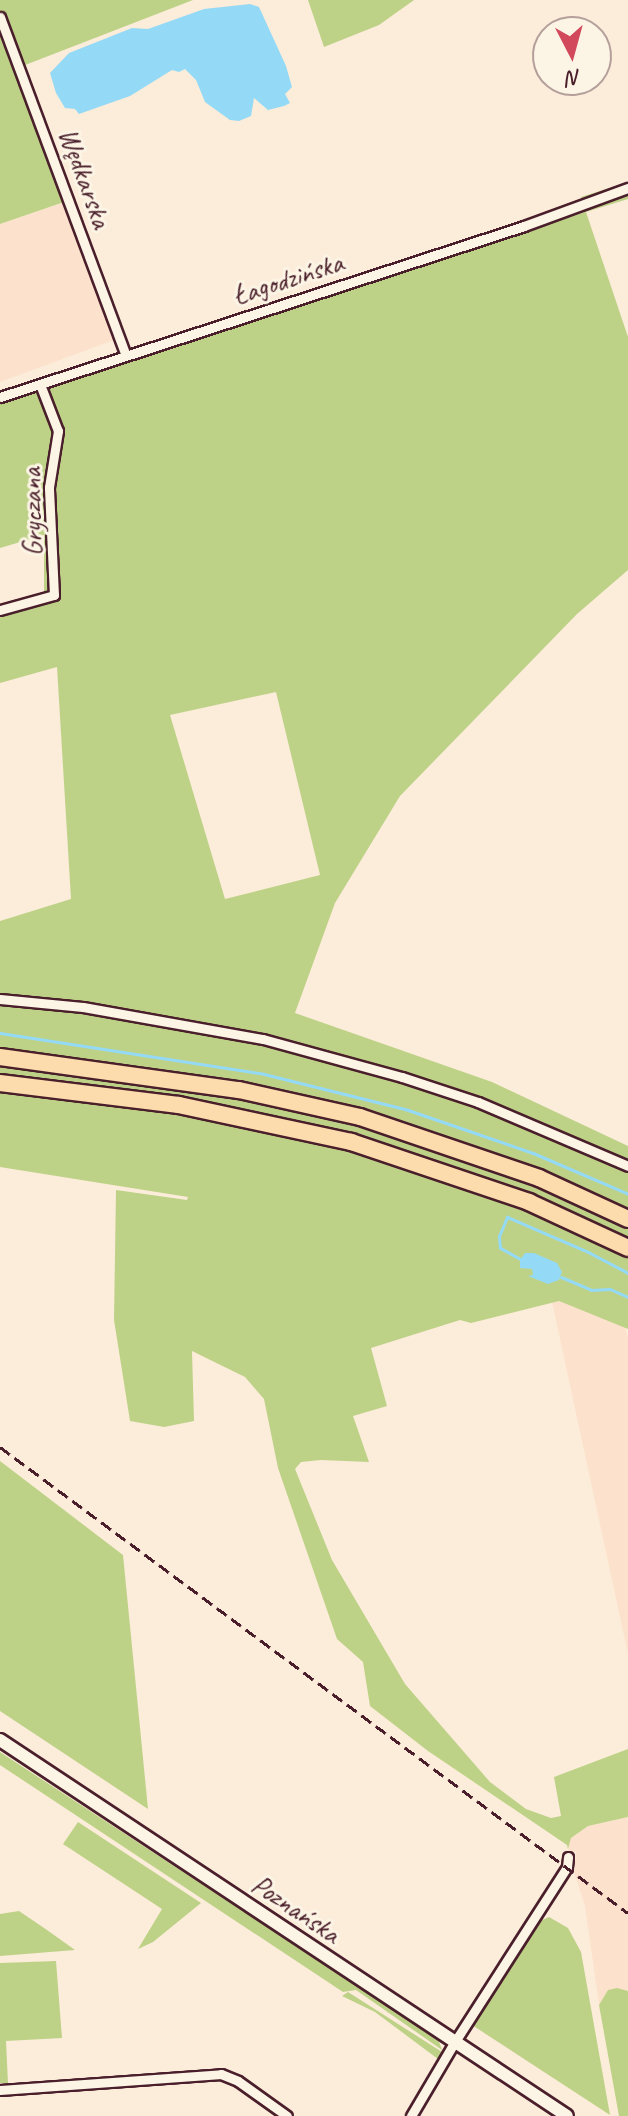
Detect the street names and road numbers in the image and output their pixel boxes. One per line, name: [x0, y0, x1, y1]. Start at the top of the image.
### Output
street label: Wędkarska: [51, 123, 119, 233]
street label: Łagodzińska: [229, 245, 347, 313]
street label: Gryczana: [14, 467, 50, 557]
street label: Poznańska: [245, 1867, 347, 1951]

